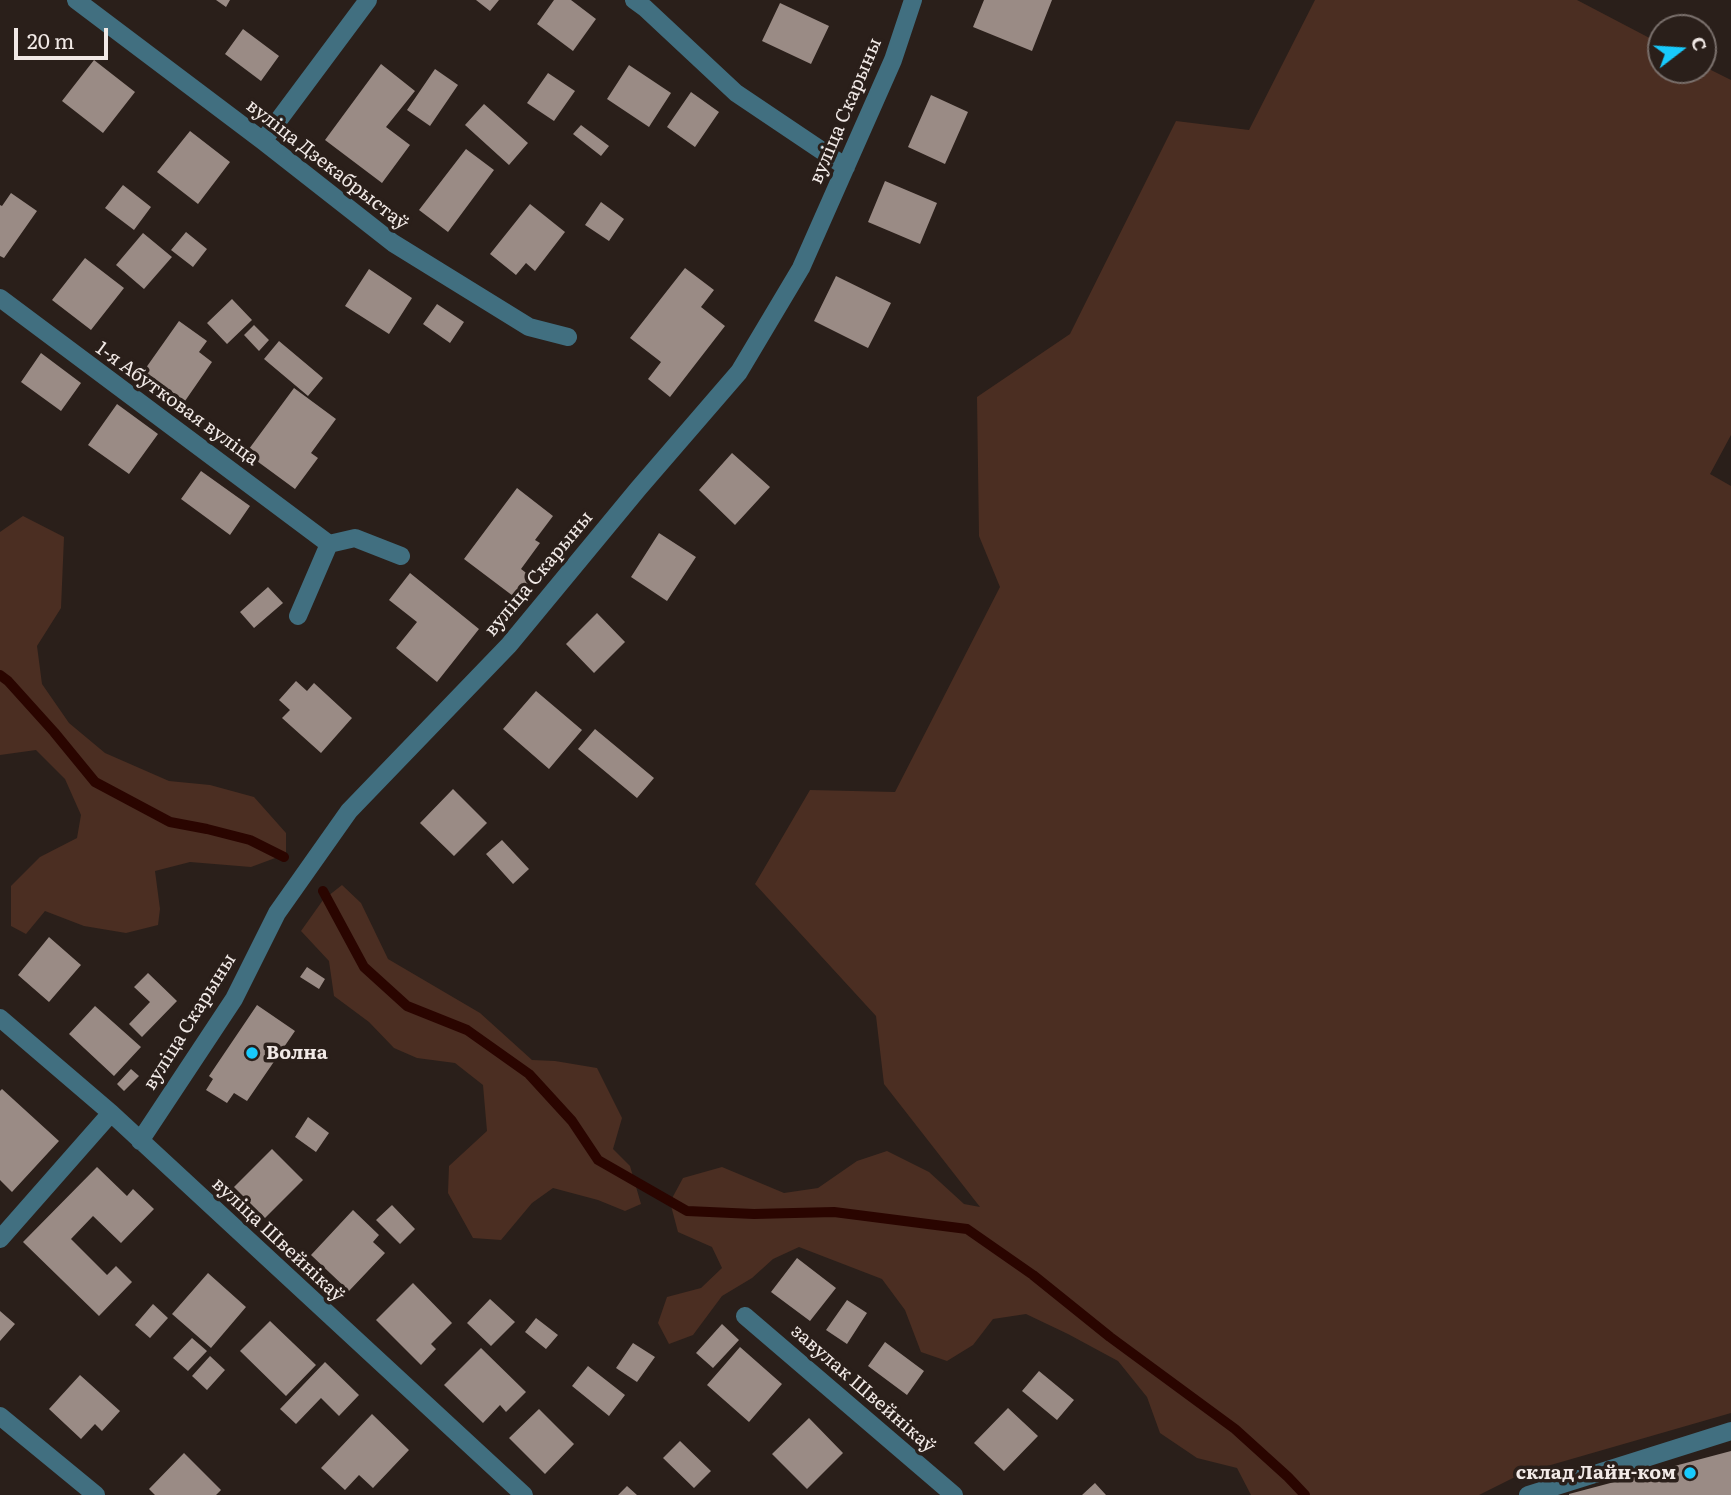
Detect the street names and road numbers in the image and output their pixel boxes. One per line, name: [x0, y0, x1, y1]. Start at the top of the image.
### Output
street label: вуліца Скарыны: [805, 35, 887, 187]
street label: вуліца Дзекабрыстаў: [241, 95, 413, 235]
street label: 1-я Абутковая вуліца: [91, 337, 263, 471]
street label: вуліца Скарыны: [480, 507, 598, 641]
street label: вуліца Скарыны: [139, 950, 241, 1094]
street label: вуліца Швейнікаў: [207, 1173, 349, 1307]
street label: завулак Швейнікаў: [786, 1320, 940, 1458]

